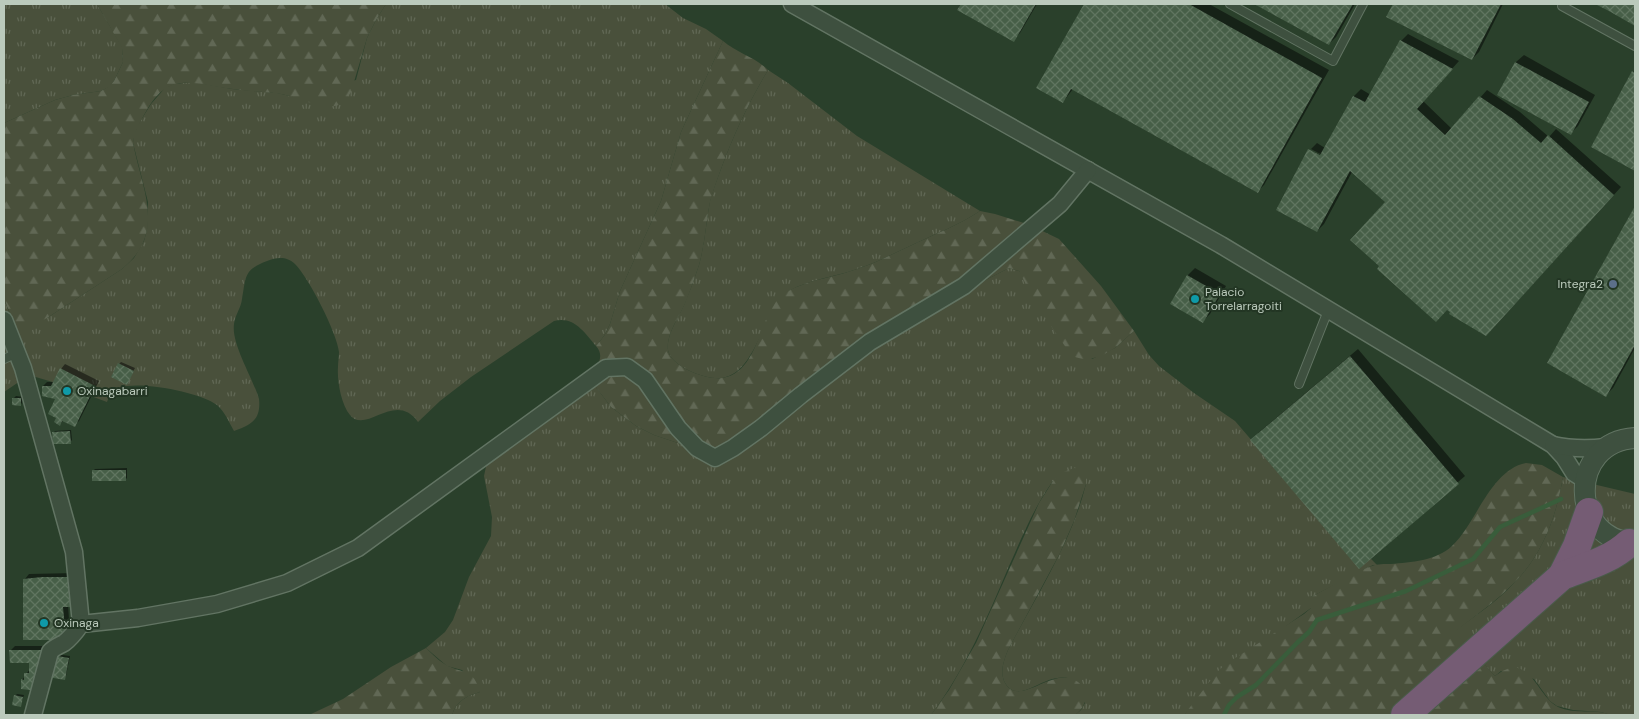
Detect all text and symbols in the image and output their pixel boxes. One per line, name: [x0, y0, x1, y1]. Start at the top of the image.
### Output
place label: Integra2: [1557, 276, 1603, 292]
marker: Integra2: [1607, 278, 1619, 290]
place label: Palacio Torrelarragoiti: [1205, 284, 1282, 314]
marker: Palacio Torrelarragoiti: [1189, 293, 1201, 305]
place label: Oxinagabarri: [77, 383, 148, 399]
marker: Oxinagabarri: [61, 385, 73, 397]
place label: Oxinaga: [54, 615, 99, 631]
marker: Oxinaga: [38, 617, 50, 629]

